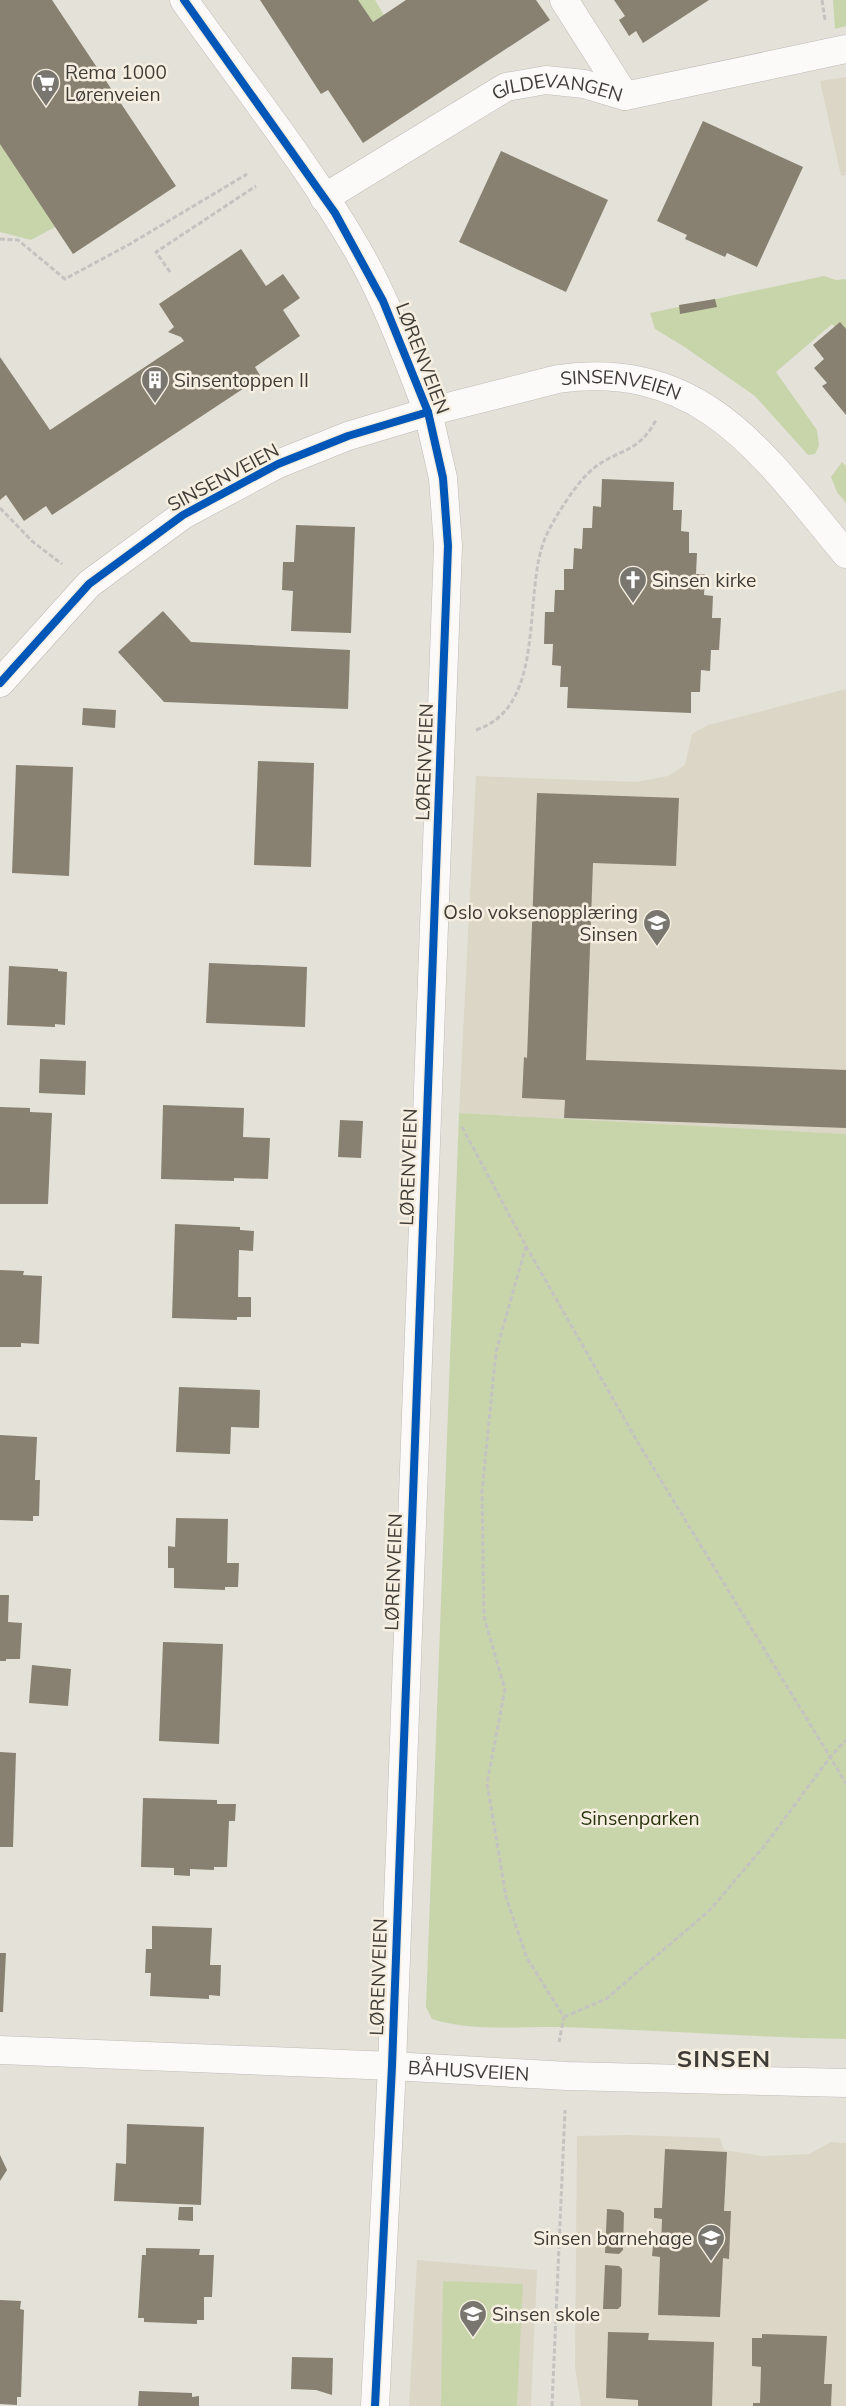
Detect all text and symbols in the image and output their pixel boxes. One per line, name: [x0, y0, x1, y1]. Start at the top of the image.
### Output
place label: Rema 1000 Lørenveien: [65, 60, 167, 106]
supermarket icon: Rema 1000 Lørenveien: [31, 68, 61, 107]
street label: GILDEVANGEN: [487, 68, 626, 107]
street label: LØRENVEIEN: [391, 299, 455, 417]
street label: SINSENVEIEN: [559, 364, 685, 405]
building icon: Sinsentoppen II: [140, 365, 170, 404]
place label: Sinsentoppen II: [174, 368, 309, 392]
street label: SINSENVEIEN: [163, 438, 283, 516]
church icon: Sinsen kirke: [618, 565, 648, 604]
place label: Sinsen kirke: [652, 568, 756, 592]
street label: LØRENVEIEN: [410, 703, 438, 821]
place label: Oslo voksenopplæring Sinsen: [443, 900, 638, 946]
school or university icon: Oslo voksenopplæring Sinsen: [642, 908, 672, 947]
street label: LØRENVEIEN: [394, 1108, 422, 1226]
street label: LØRENVEIEN: [379, 1513, 407, 1631]
park label: Sinsenparken: [580, 1806, 700, 1830]
street label: LØRENVEIEN: [364, 1918, 392, 2036]
district label: SINSEN: [677, 2043, 771, 2073]
street label: BÅHUSVEIEN: [407, 2055, 530, 2086]
school or university icon: Sinsen barnehage: [696, 2223, 726, 2262]
place label: Sinsen barnehage: [533, 2226, 692, 2250]
school or university icon: Sinsen skole: [458, 2299, 488, 2338]
place label: Sinsen skole: [492, 2302, 600, 2326]

